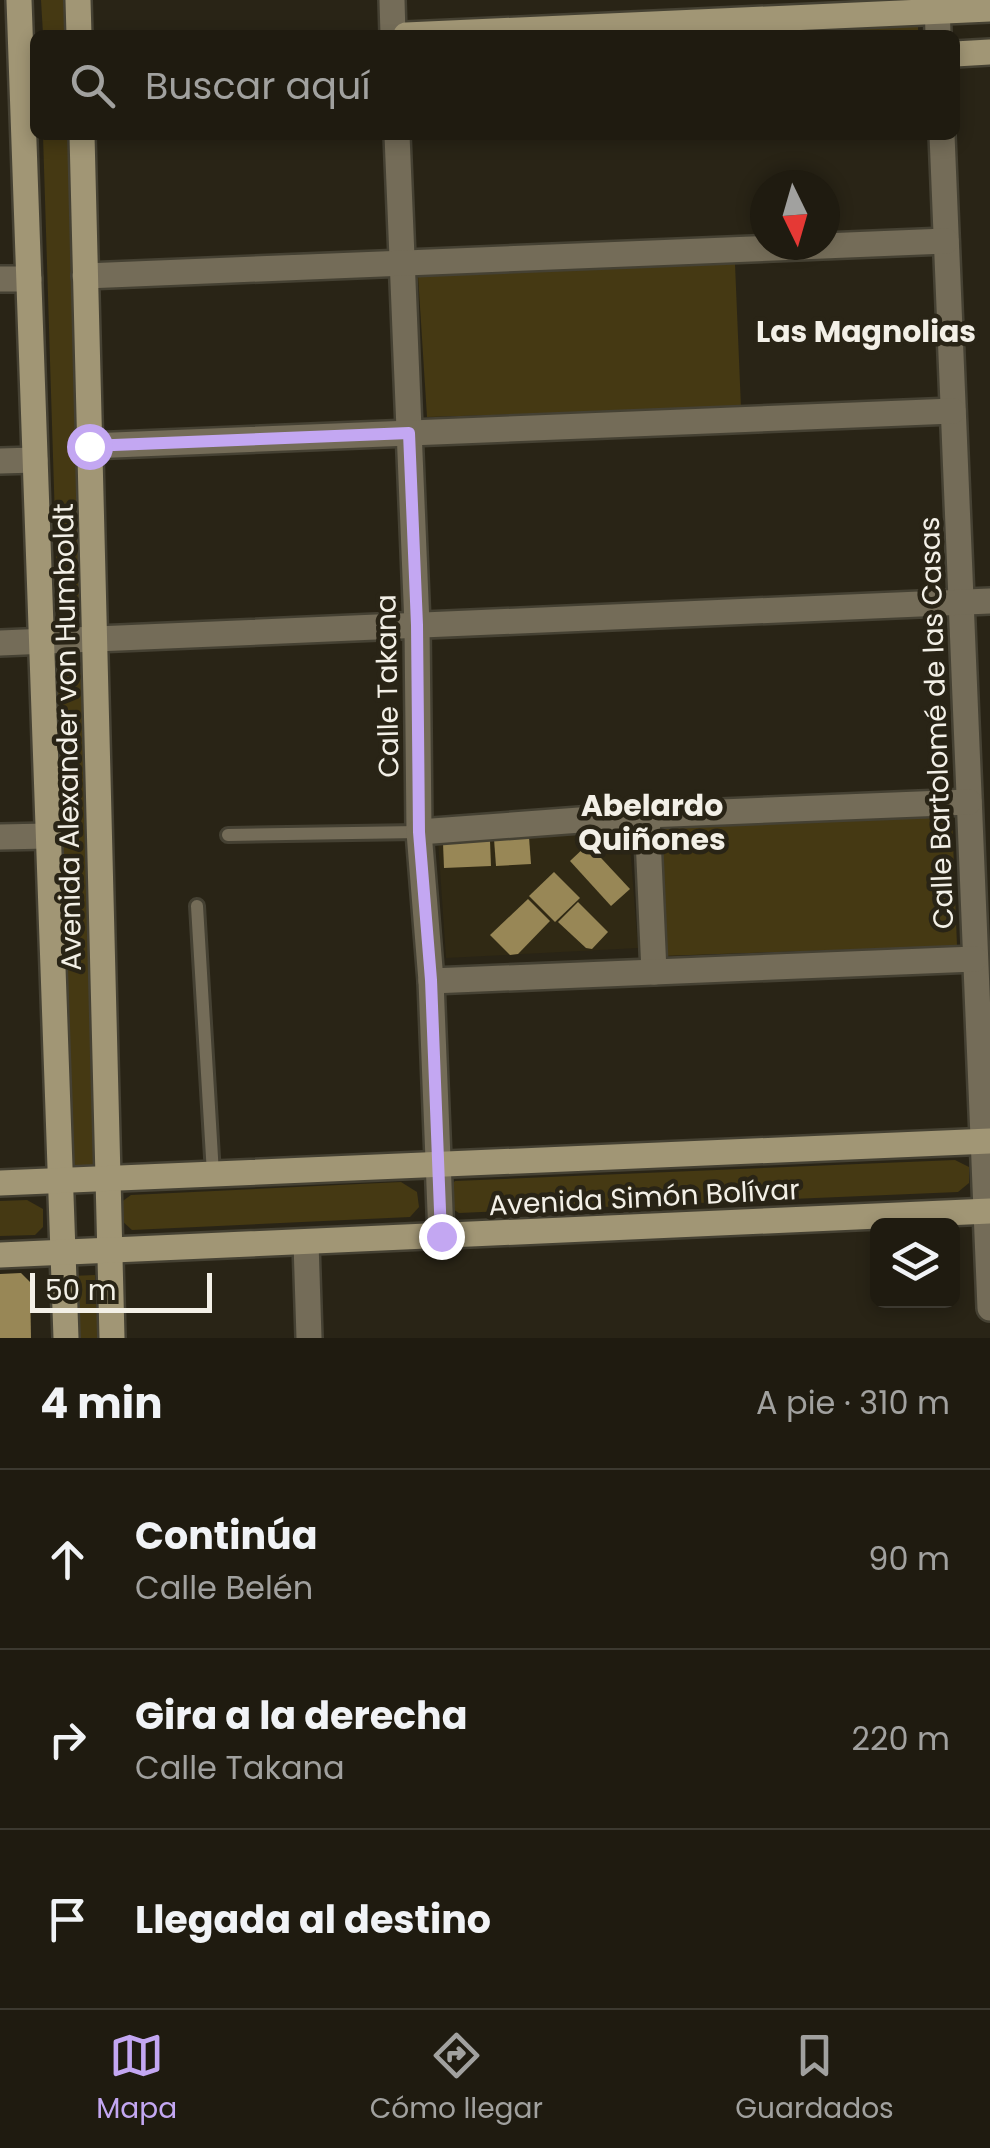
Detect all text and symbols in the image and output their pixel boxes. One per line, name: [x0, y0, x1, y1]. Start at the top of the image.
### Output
search box: [30, 30, 960, 140]
icon: search: [65, 58, 120, 113]
text: Buscar aquí: [145, 59, 371, 112]
north arrow: [750, 170, 840, 260]
district label: Las Magnolias: [756, 310, 976, 353]
route start: [67, 424, 113, 470]
street label: Avenida Alexander von Humboldt: [44, 503, 91, 971]
street label: Calle Bartolomé de las Casas: [910, 516, 963, 930]
street label: Calle Takana: [366, 594, 409, 778]
district label: Abelardo Quiñones: [578, 784, 726, 861]
street label: Avenida Simón Bolívar: [487, 1170, 801, 1225]
route end: [419, 1214, 465, 1260]
map controls: [870, 1218, 960, 1308]
button: layers: [870, 1218, 960, 1308]
scale bar: [30, 1268, 212, 1312]
text: 50 m: [45, 1271, 116, 1310]
text: 4 min: [40, 1374, 163, 1433]
text: A pie · 310 m: [756, 1380, 950, 1425]
text: Continúa: [135, 1509, 317, 1562]
icon: ahead: [40, 1532, 95, 1587]
text: 90 m: [868, 1536, 950, 1581]
text: Calle Belén: [135, 1565, 313, 1610]
text: Gira a la derecha: [135, 1689, 468, 1742]
icon: right: [40, 1712, 95, 1767]
text: 220 m: [852, 1716, 950, 1761]
text: Calle Takana: [135, 1745, 345, 1790]
icon: arrive: [40, 1892, 95, 1947]
text: Llegada al destino: [135, 1893, 491, 1946]
tab: Mapa: [96, 2028, 177, 2130]
tab: Cómo llegar: [370, 2028, 543, 2130]
tab: Guardados: [735, 2028, 894, 2130]

